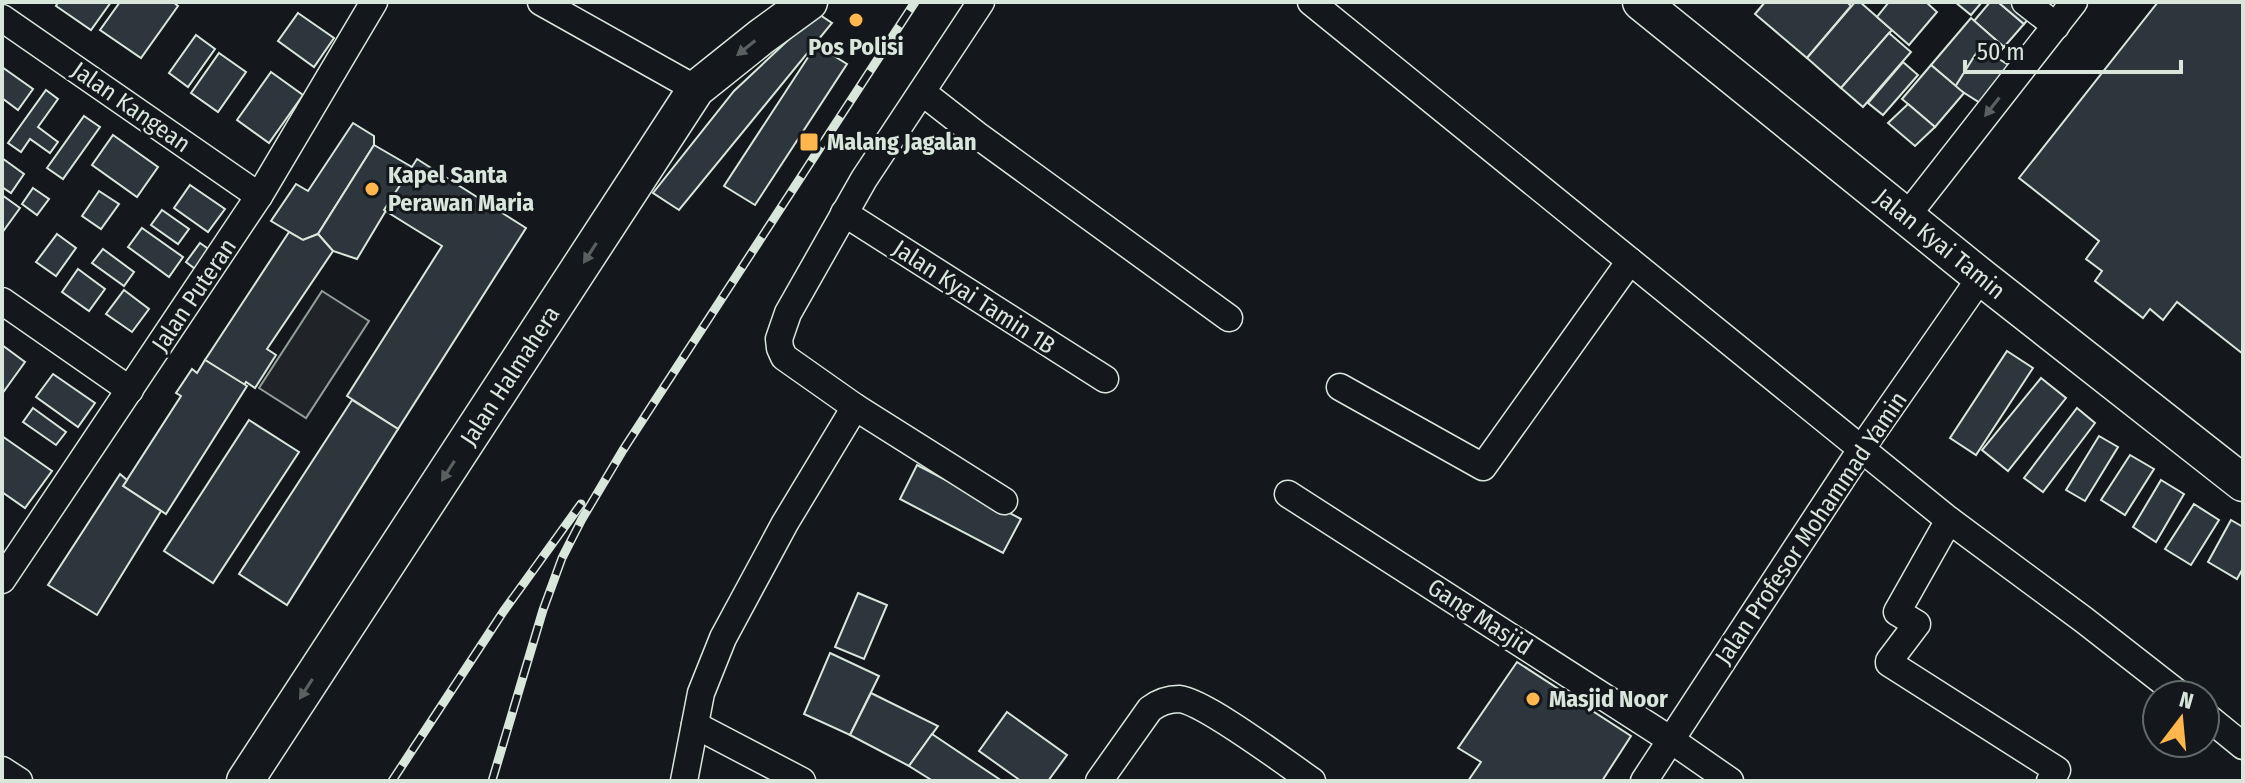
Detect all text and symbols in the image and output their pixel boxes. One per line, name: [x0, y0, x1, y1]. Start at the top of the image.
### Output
marker: Pos Polisi: [847, 11, 865, 29]
scale bar: [1965, 24, 2181, 74]
place label: Pos Polisi: [808, 33, 904, 61]
text: 50 m: [1977, 38, 2025, 66]
one-way arrow: [736, 40, 756, 56]
street label: Jalan Kangean: [66, 56, 196, 158]
one-way arrow: [1984, 97, 2000, 117]
place label: Malang Jagalan: [827, 128, 976, 156]
marker: Malang Jagalan: [798, 131, 820, 153]
place label: Kapel Santa Perawan Maria: [388, 161, 534, 217]
marker: Kapel Santa Perawan Maria: [363, 180, 381, 198]
street label: Jalan Kyai Tamin: [1869, 183, 2011, 305]
street label: Jalan Puteran: [146, 233, 242, 357]
street label: Jalan Kyai Tamin 1B: [888, 234, 1060, 360]
one-way arrow: [583, 242, 597, 264]
street label: Jalan Halmahera: [454, 301, 566, 451]
street label: Jalan Profesor Mohammad Yamin: [1709, 386, 1913, 670]
one-way arrow: [442, 460, 456, 482]
street label: Gang Masjid: [1422, 573, 1538, 661]
one-way arrow: [299, 678, 314, 699]
north arrow: [2141, 679, 2221, 759]
place label: Masjid Noor: [1549, 685, 1668, 713]
text: N: [2176, 685, 2196, 715]
marker: Masjid Noor: [1524, 690, 1542, 708]

